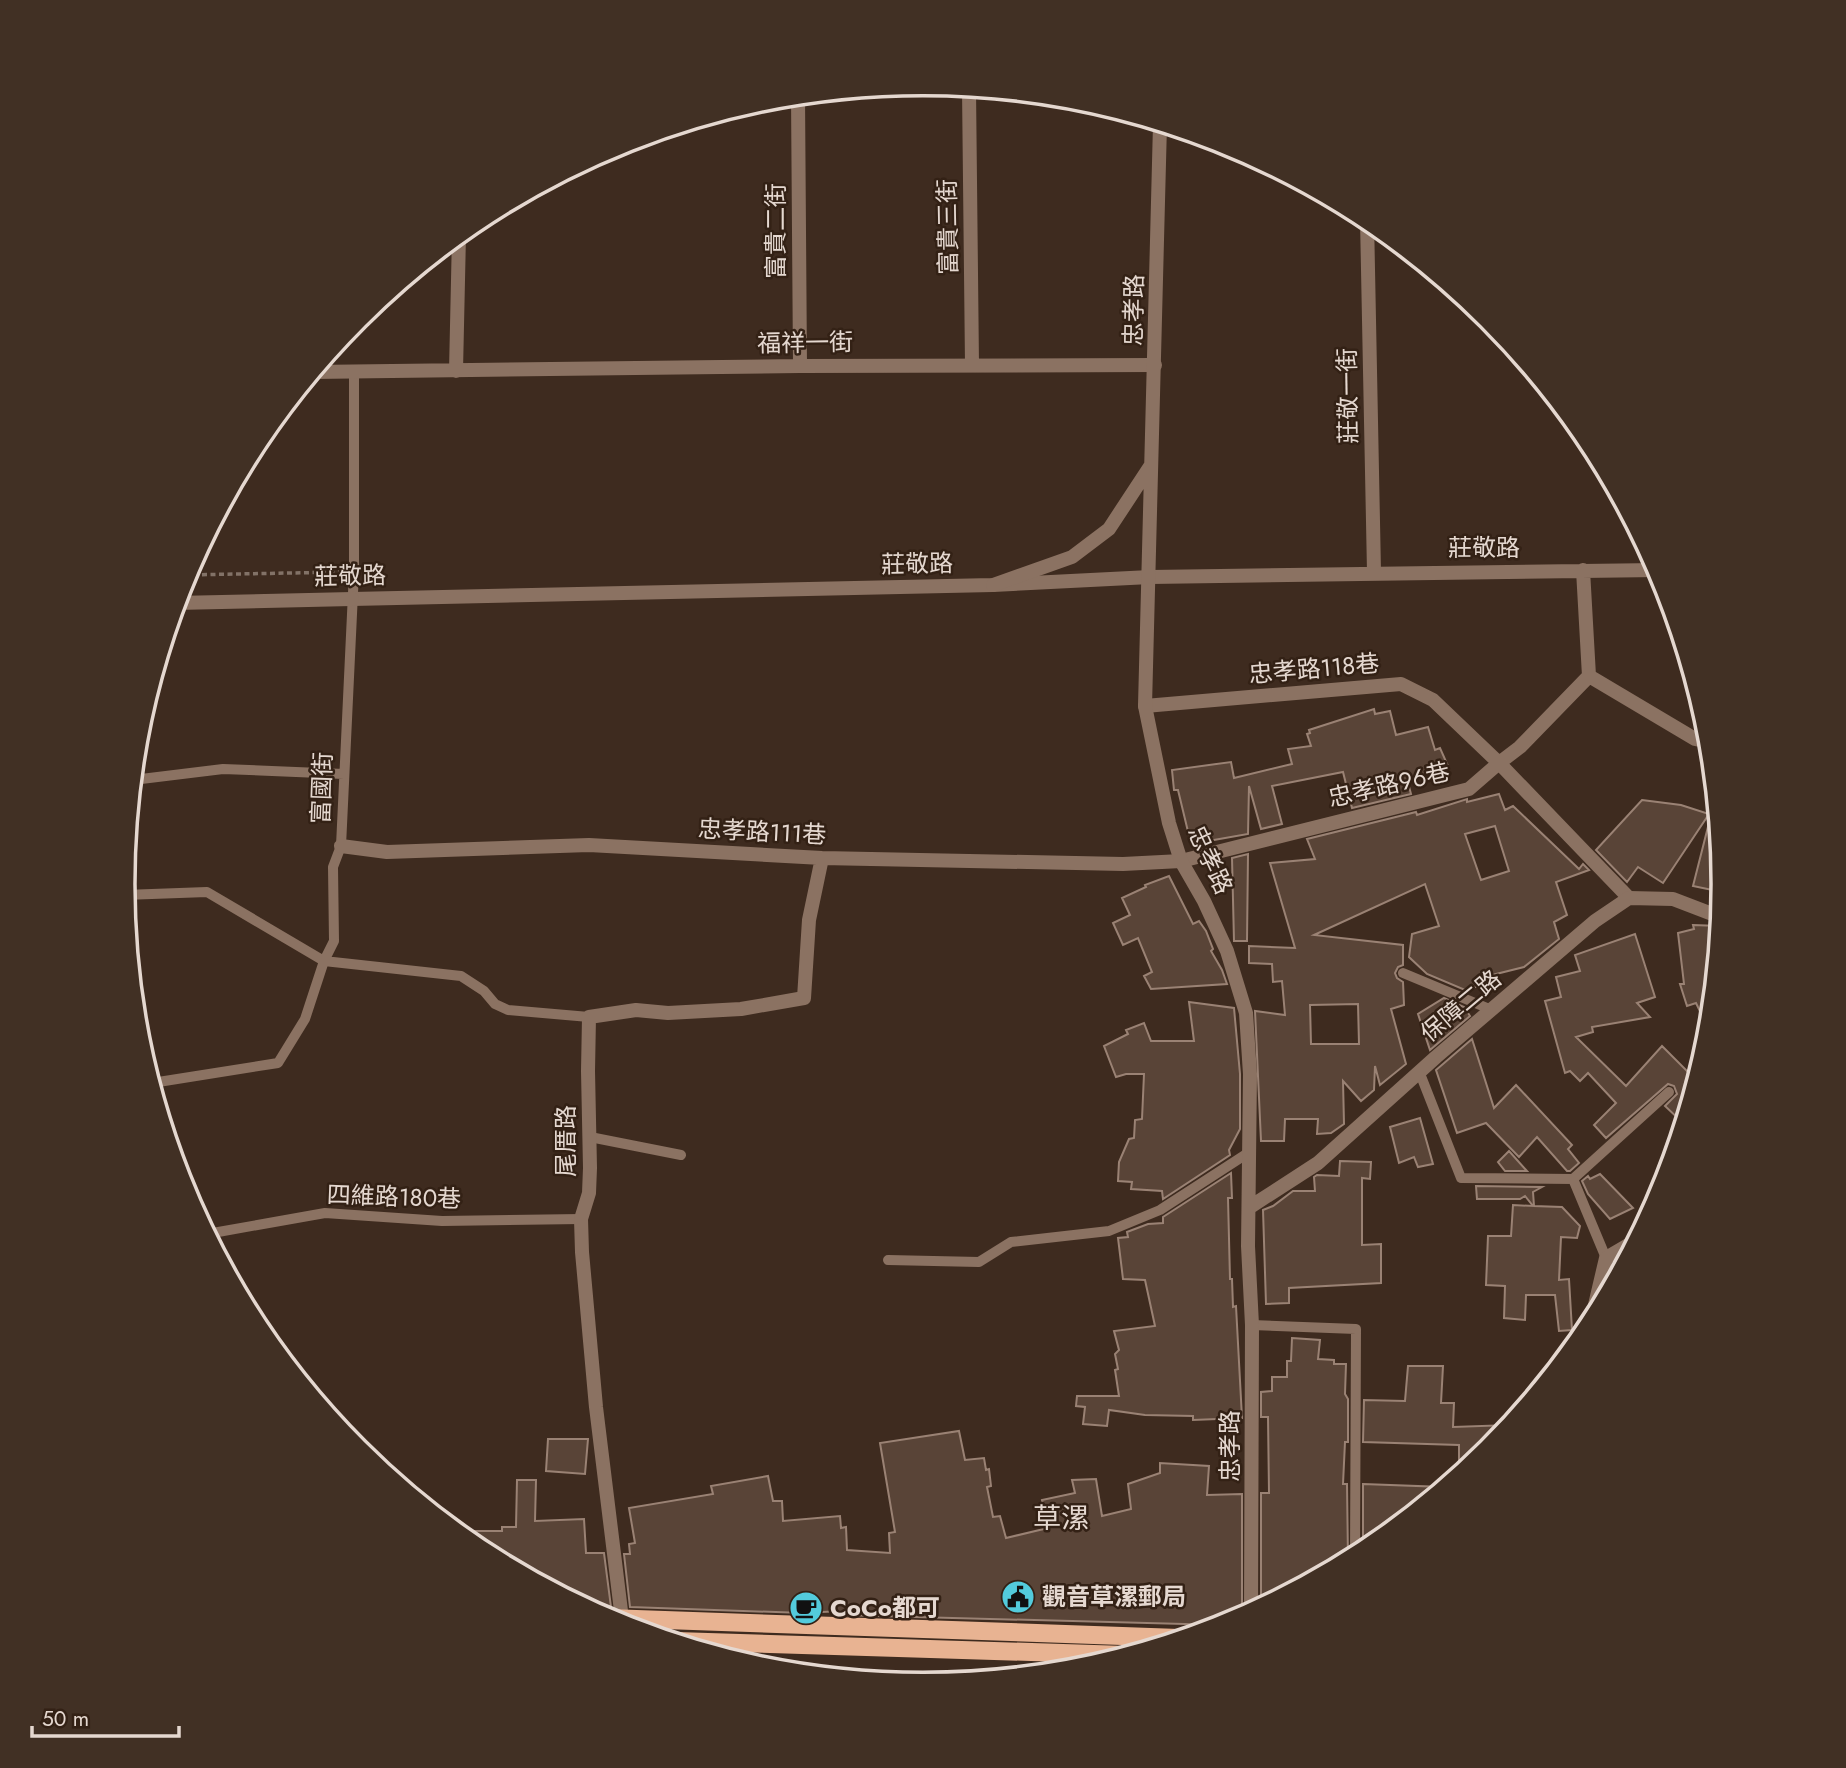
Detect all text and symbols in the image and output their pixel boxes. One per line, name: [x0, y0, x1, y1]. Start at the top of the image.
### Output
street label: 富貴三街: [929, 179, 966, 275]
street label: 富貴二街: [758, 183, 793, 279]
street label: 忠孝路: [1115, 274, 1152, 346]
street label: 福祥一街: [757, 324, 853, 361]
street label: 莊敬一街: [1329, 348, 1366, 444]
street label: 莊敬路: [1448, 530, 1520, 565]
street label: 莊敬路: [881, 545, 953, 582]
street label: 莊敬路: [314, 557, 386, 594]
street label: 忠孝路118巷: [1247, 645, 1381, 692]
street label: 富國街: [303, 751, 340, 825]
street label: 忠孝路96巷: [1325, 754, 1453, 815]
street label: 忠孝路111巷: [697, 811, 827, 852]
street label: 忠孝路: [1179, 820, 1242, 900]
street label: 保障二路: [1413, 961, 1509, 1050]
street label: 尾厝路: [548, 1105, 583, 1177]
street label: 四維路180巷: [326, 1177, 462, 1216]
street label: 忠孝路: [1212, 1410, 1247, 1482]
district label: 草漯: [1033, 1498, 1089, 1539]
public building icon: 觀音草漯郵局: [999, 1578, 1037, 1616]
place label: 觀音草漯郵局: [1042, 1579, 1186, 1614]
cafe icon: CoCo都可: [787, 1589, 825, 1627]
place label: CoCo都可: [830, 1590, 940, 1625]
scale bar: [32, 1694, 178, 1738]
text: 50 m: [42, 1704, 89, 1734]

